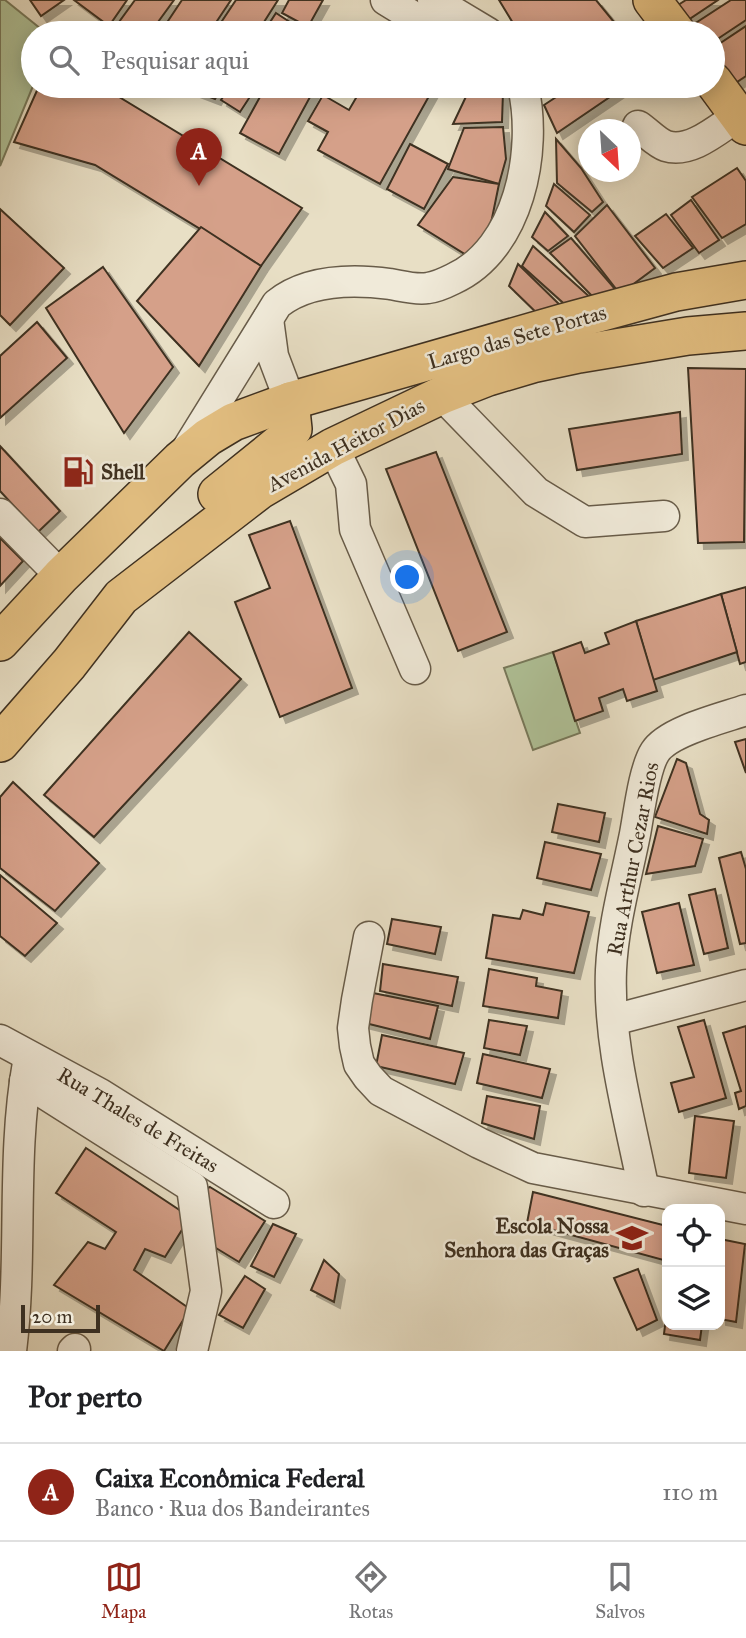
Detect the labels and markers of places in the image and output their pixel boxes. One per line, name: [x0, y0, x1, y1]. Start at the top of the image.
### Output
pin: A: [176, 128, 222, 186]
fuel station icon: Shell: [61, 455, 95, 489]
place label: Shell: [101, 459, 146, 485]
place label: Escola Nossa Senhora das Graças: [444, 1213, 610, 1263]
school or university icon: Escola Nossa Senhora das Graças: [615, 1221, 649, 1255]

